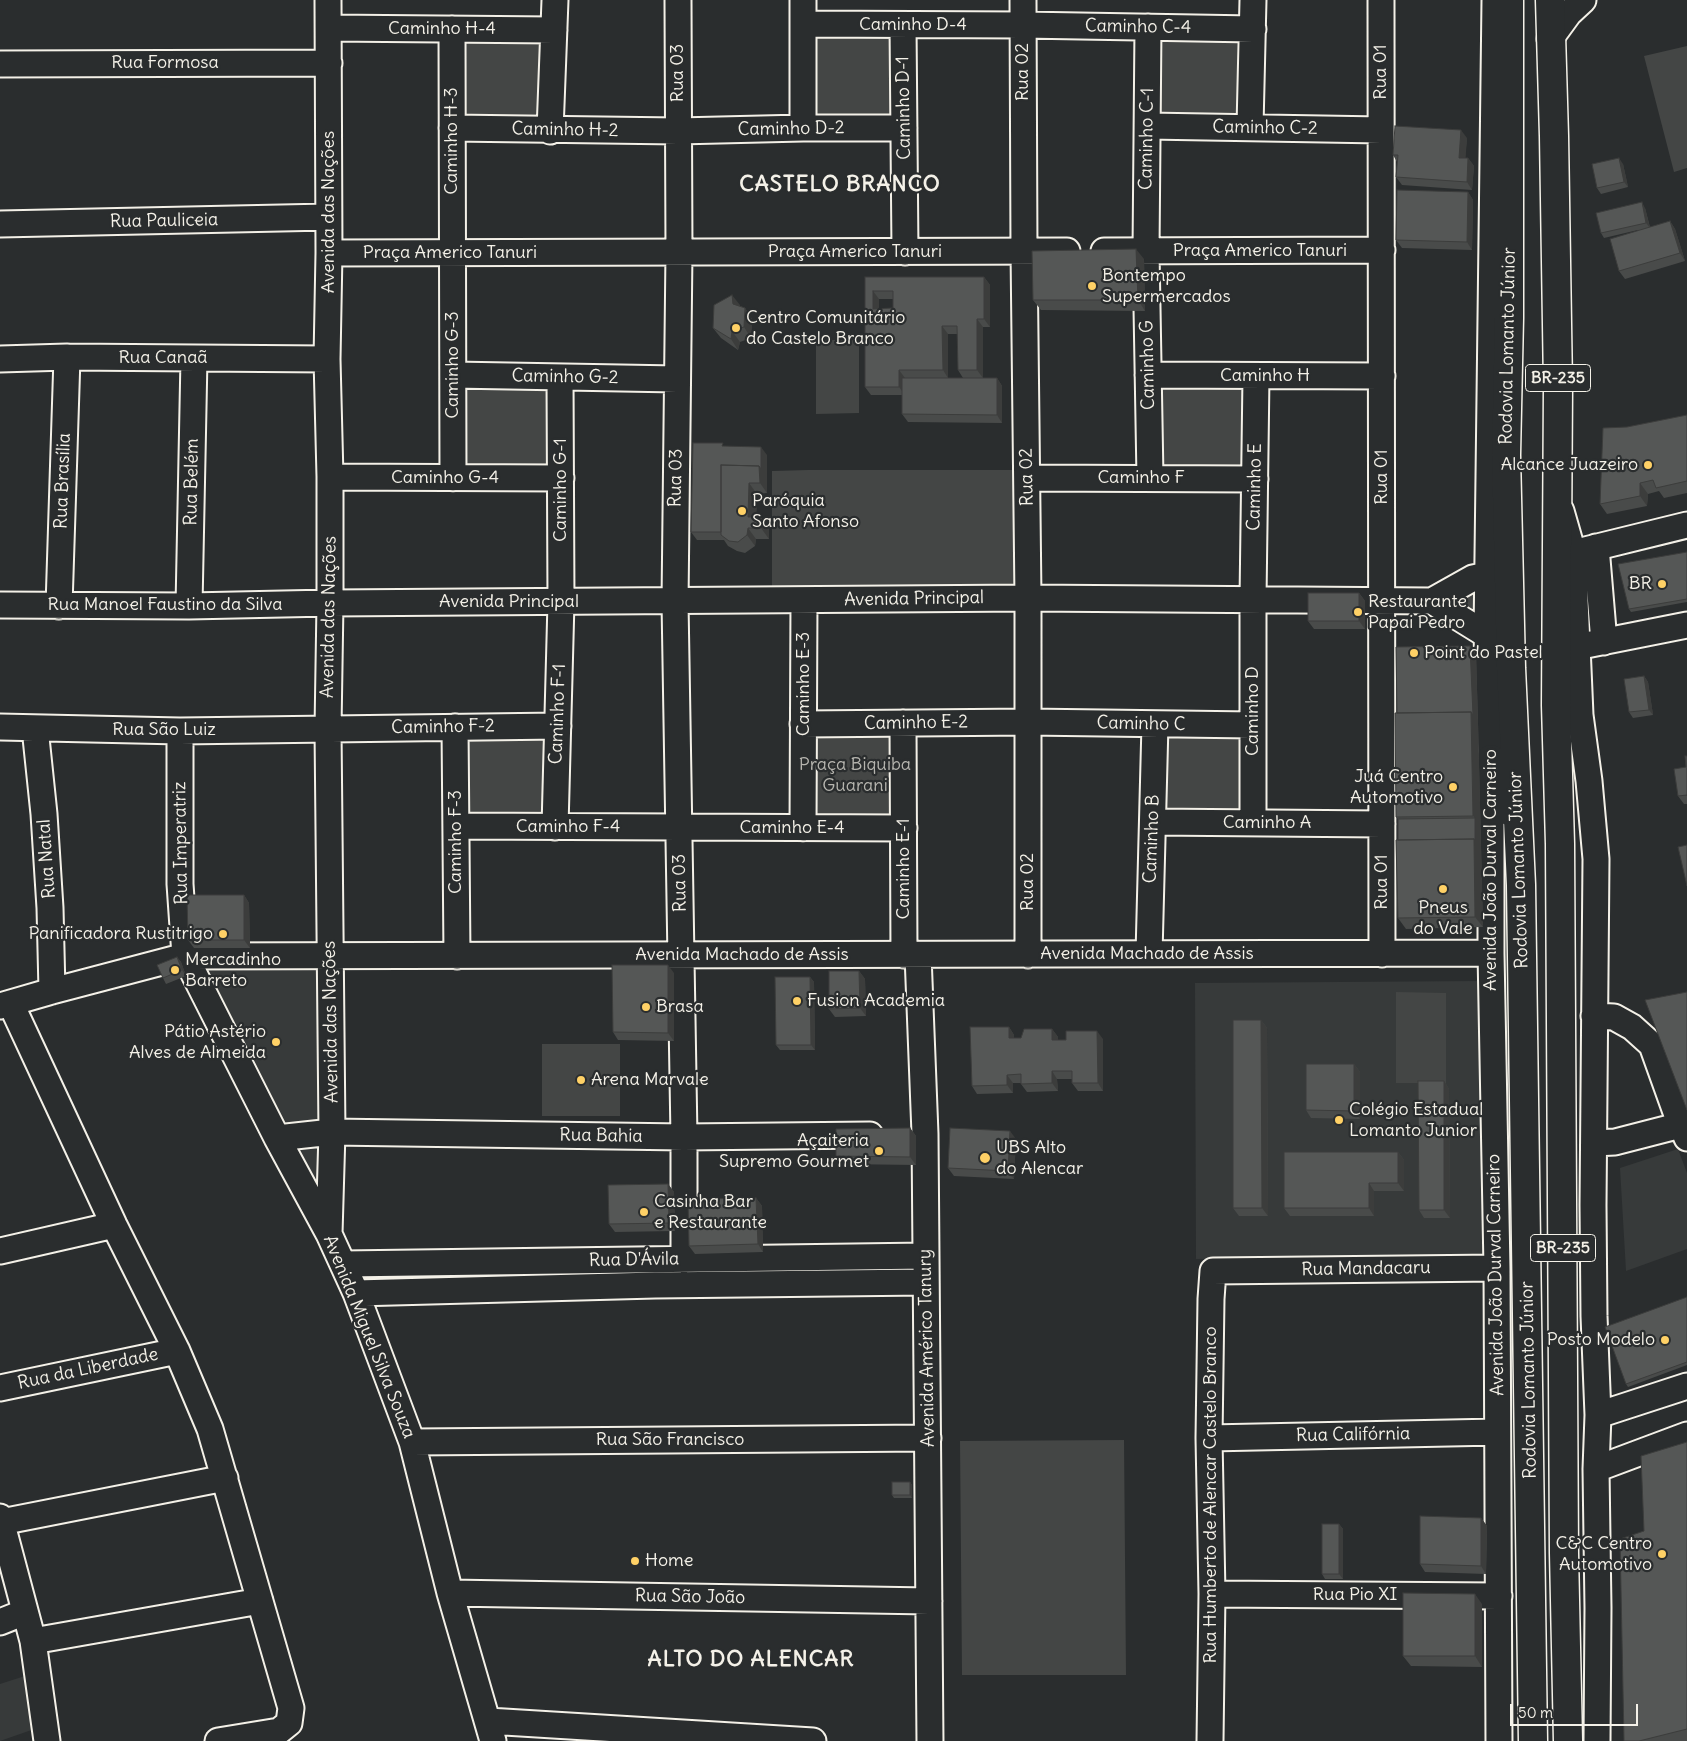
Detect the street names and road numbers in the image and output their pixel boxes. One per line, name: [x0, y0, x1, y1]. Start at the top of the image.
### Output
street label: Caminho D-4: [859, 14, 967, 36]
street label: Caminho C-4: [1085, 15, 1191, 39]
street label: Caminho H-4: [388, 18, 496, 40]
street label: Rua 02: [1012, 43, 1034, 101]
street label: Rua 03: [667, 44, 689, 102]
street label: Rua 01: [1370, 44, 1392, 100]
street label: Rua Formosa: [111, 52, 219, 74]
street label: Caminho D-1: [892, 56, 916, 160]
street label: Caminho H-3: [441, 87, 463, 195]
street label: Caminho C-1: [1135, 88, 1159, 190]
street label: Caminho C-2: [1212, 116, 1318, 140]
street label: Caminho D-2: [737, 117, 845, 141]
street label: Caminho H-2: [511, 118, 619, 142]
street label: Avenida das Nações: [318, 131, 340, 293]
street label: Rua Pauliceia: [110, 209, 218, 233]
street label: Praça Americo Tanuri: [1173, 240, 1347, 262]
street label: Praça Americo Tanuri: [768, 241, 942, 263]
street label: Praça Americo Tanuri: [363, 242, 537, 264]
street label: Rodovia Lomanto Júnior: [1495, 247, 1521, 445]
street label: Caminho G-3: [442, 311, 464, 419]
street label: Caminho G: [1136, 320, 1160, 410]
street label: Rua Canaã: [118, 347, 208, 369]
road number: BR-235: [1526, 364, 1590, 392]
street label: Caminho G-2: [511, 365, 619, 389]
street label: Caminho H: [1220, 365, 1310, 387]
street label: Rua Brasília: [51, 433, 75, 529]
street label: Rua Belém: [180, 438, 204, 526]
street label: Caminho G-1: [550, 438, 572, 542]
street label: Caminho E: [1243, 443, 1267, 531]
street label: Rua 02: [1016, 448, 1038, 506]
street label: Rua 03: [665, 449, 687, 507]
street label: Rua 01: [1371, 449, 1393, 505]
street label: Caminho G-4: [391, 467, 499, 489]
street label: Caminho F: [1097, 467, 1185, 489]
street label: Avenida das Nações: [317, 536, 341, 698]
street label: Avenida Principal: [844, 587, 984, 611]
street label: Avenida Principal: [439, 591, 579, 613]
street label: Rua Manoel Faustino da Silva: [48, 594, 282, 616]
street label: Caminho E-3: [793, 632, 815, 736]
street label: Caminho F-1: [545, 663, 571, 765]
street label: Caminho D: [1242, 666, 1264, 756]
street label: Caminho E-2: [864, 711, 968, 735]
street label: Caminho C: [1096, 712, 1186, 736]
street label: Caminho F-2: [391, 715, 495, 739]
street label: Rua São Luiz: [112, 719, 216, 741]
street label: Avenida João Durval Carneiro: [1480, 749, 1502, 991]
street label: Rodovia Lomanto Júnior: [1505, 771, 1533, 969]
street label: Rua Imperatriz: [169, 781, 193, 905]
street label: Caminho F-3: [445, 790, 467, 894]
street label: Caminho B: [1140, 794, 1164, 884]
street label: Caminho A: [1223, 812, 1311, 834]
street label: Caminho F-4: [516, 816, 620, 838]
street label: Caminho E-4: [739, 817, 845, 839]
street label: Caminho E-1: [893, 818, 915, 920]
street label: Rua Natal: [33, 819, 61, 899]
street label: Rua 02: [1017, 853, 1039, 911]
street label: Rua 03: [669, 854, 691, 912]
street label: Rua 01: [1371, 854, 1393, 910]
street label: Avenida das Nações: [319, 941, 343, 1103]
street label: Avenida Machado de Assis: [1040, 943, 1254, 965]
street label: Avenida Machado de Assis: [635, 944, 849, 966]
street label: Rua Bahia: [559, 1124, 643, 1148]
street label: Avenida João Durval Carneiro: [1483, 1154, 1509, 1396]
street label: Avenida Miguel Silva Souza: [318, 1232, 420, 1442]
road number: BR-235: [1530, 1234, 1596, 1262]
street label: Rua D'Ávila: [589, 1248, 679, 1272]
street label: Avenida Américo Tanury: [914, 1249, 940, 1447]
street label: Rua Mandacaru: [1301, 1257, 1431, 1281]
street label: Rodovia Lomanto Júnior: [1516, 1281, 1542, 1479]
street label: Rua Humberto de Alencar Castelo Branco: [1200, 1326, 1222, 1664]
street label: Rua da Liberdade: [16, 1344, 160, 1394]
street label: Rua Califórnia: [1296, 1423, 1410, 1447]
street label: Rua São Francisco: [596, 1429, 744, 1451]
street label: Rua Pio XI: [1313, 1584, 1397, 1606]
street label: Rua São João: [635, 1585, 745, 1609]

